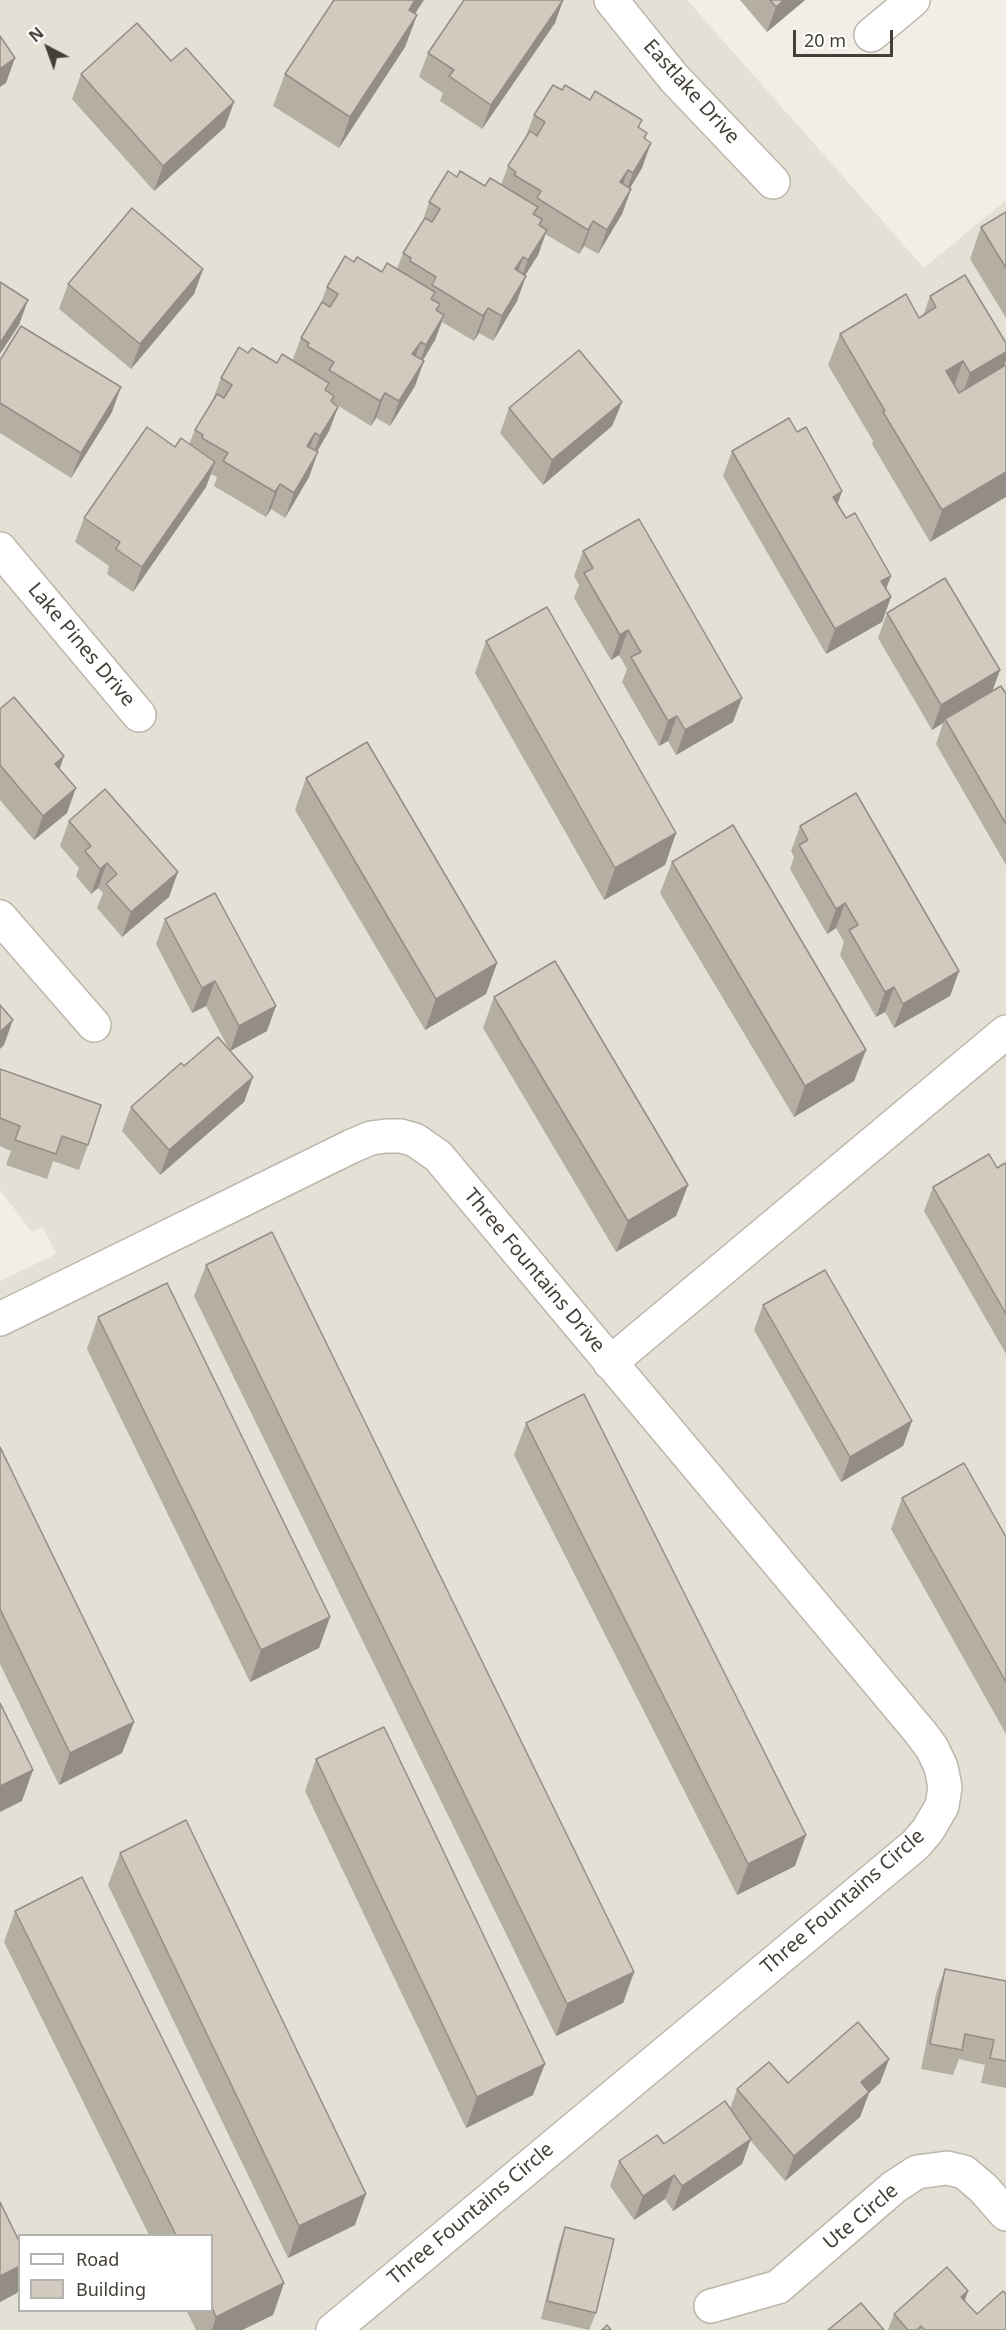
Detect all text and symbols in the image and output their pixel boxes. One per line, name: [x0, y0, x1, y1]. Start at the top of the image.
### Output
north arrow: [18, 18, 78, 78]
scale bar: [796, 18, 896, 56]
text: N: [24, 22, 48, 47]
text: 20 m: [804, 28, 846, 52]
street label: Eastlake Drive: [638, 35, 744, 149]
street label: Lake Pines Drive: [22, 578, 140, 712]
street label: Three Fountains Drive: [458, 1184, 610, 1358]
street label: Three Fountains Circle: [756, 1824, 930, 1980]
street label: Three Fountains Circle: [383, 2138, 559, 2290]
street label: Ute Circle: [819, 2179, 903, 2255]
legend: [18, 2234, 213, 2312]
text: Road: [76, 2247, 119, 2271]
text: Building: [76, 2277, 146, 2301]

